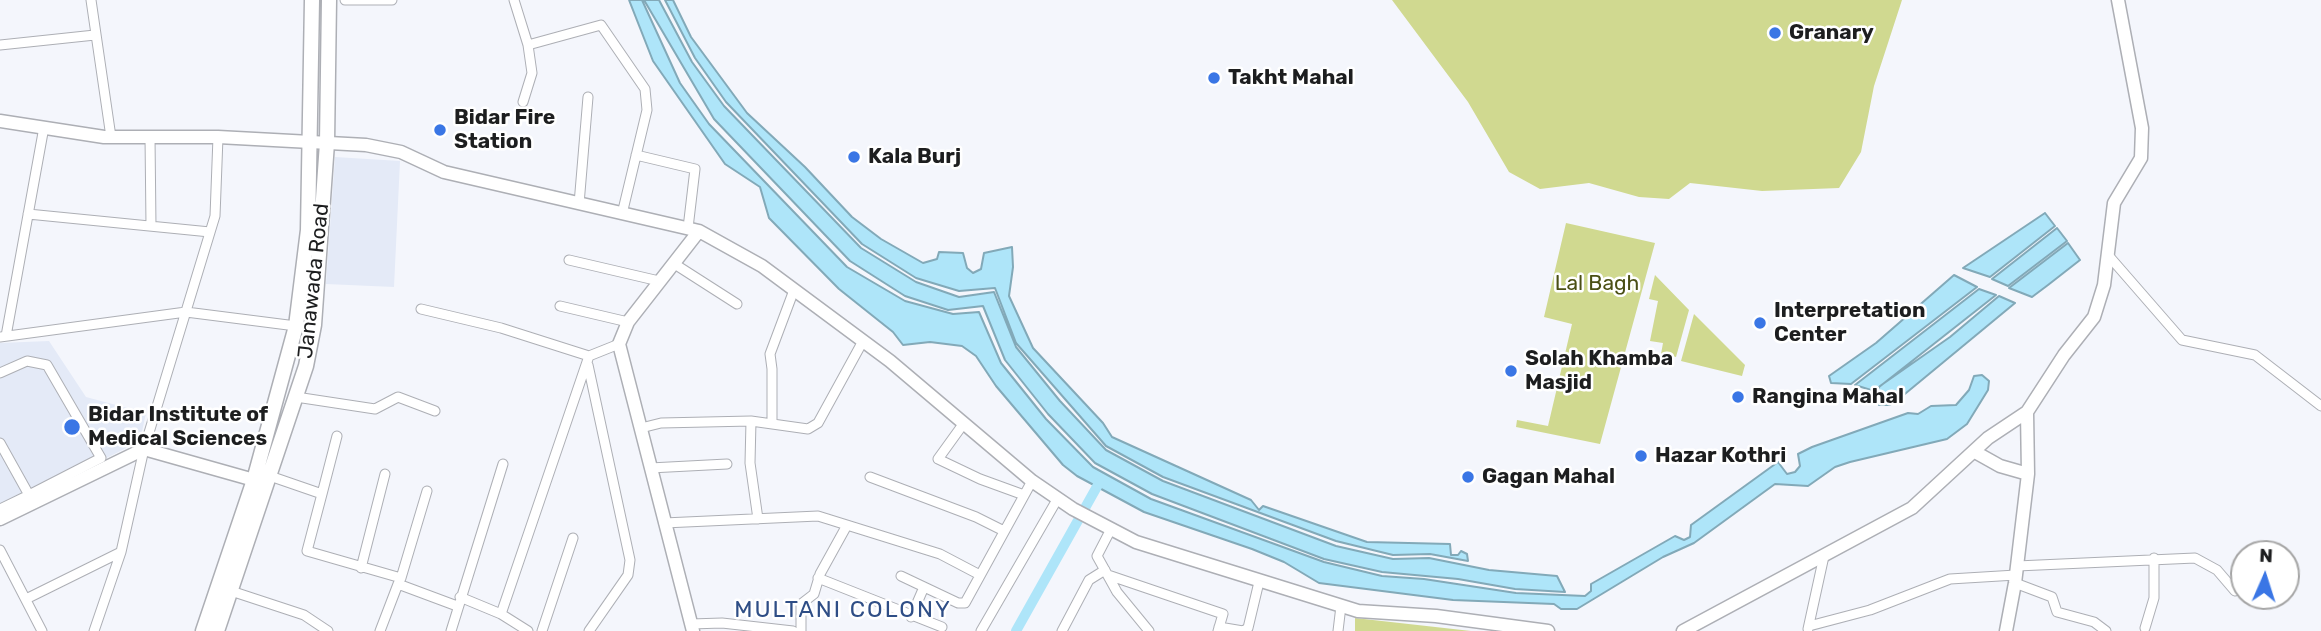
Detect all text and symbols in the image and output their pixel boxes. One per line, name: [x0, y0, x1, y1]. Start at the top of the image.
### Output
place label: Granary: [1789, 20, 1874, 46]
marker: Granary: [1767, 25, 1783, 41]
place label: Takht Mahal: [1228, 65, 1354, 91]
marker: Takht Mahal: [1206, 70, 1222, 86]
place label: Bidar Fire Station: [454, 105, 555, 155]
marker: Bidar Fire Station: [432, 122, 448, 138]
place label: Kala Burj: [868, 144, 961, 170]
marker: Kala Burj: [846, 149, 862, 165]
street label: Janawada Road: [293, 202, 335, 360]
park label: Lal Bagh: [1555, 271, 1639, 297]
place label: Interpretation Center: [1774, 298, 1925, 348]
marker: Interpretation Center: [1752, 315, 1768, 331]
place label: Solah Khamba Masjid: [1525, 346, 1673, 396]
marker: Solah Khamba Masjid: [1503, 363, 1519, 379]
place label: Rangina Mahal: [1752, 384, 1904, 410]
marker: Rangina Mahal: [1730, 389, 1746, 405]
place label: Bidar Institute of Medical Sciences: [88, 402, 268, 452]
marker: Bidar Institute of Medical Sciences: [62, 417, 82, 437]
place label: Hazar Kothri: [1655, 443, 1786, 469]
marker: Hazar Kothri: [1633, 448, 1649, 464]
place label: Gagan Mahal: [1482, 464, 1615, 490]
marker: Gagan Mahal: [1460, 469, 1476, 485]
north arrow: [2230, 540, 2300, 610]
text: N: [2259, 544, 2273, 567]
district label: MULTANI COLONY: [736, 596, 950, 624]

